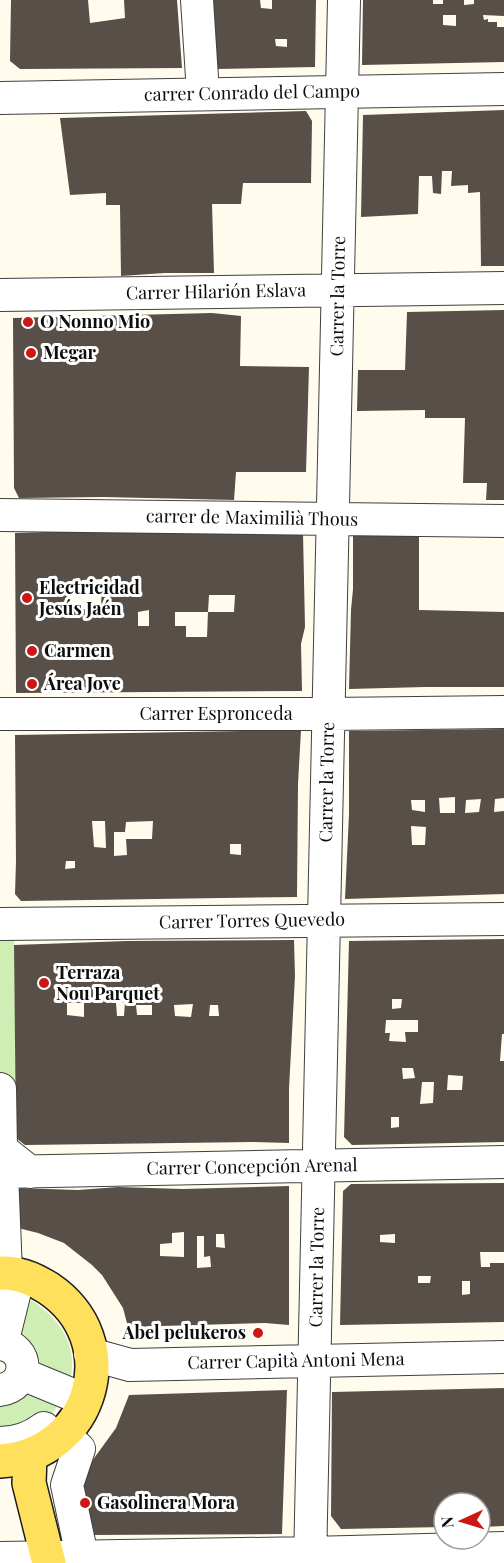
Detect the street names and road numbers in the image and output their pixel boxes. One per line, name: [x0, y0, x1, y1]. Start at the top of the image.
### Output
street label: carrer Conrado del Campo: [144, 78, 360, 106]
street label: Carrer la Torre: [324, 235, 350, 357]
street label: Carrer Hilarión Eslava: [126, 277, 306, 305]
street label: carrer de Maximilià Thous: [146, 503, 358, 531]
street label: Carrer Espronceda: [139, 701, 293, 725]
street label: Carrer la Torre: [313, 721, 339, 843]
street label: Carrer Torres Quevedo: [159, 906, 345, 934]
street label: Carrer Concepción Arenal: [146, 1152, 358, 1180]
street label: Carrer la Torre: [303, 1206, 329, 1328]
street label: Carrer Capità Antoni Mena: [187, 1346, 405, 1374]

